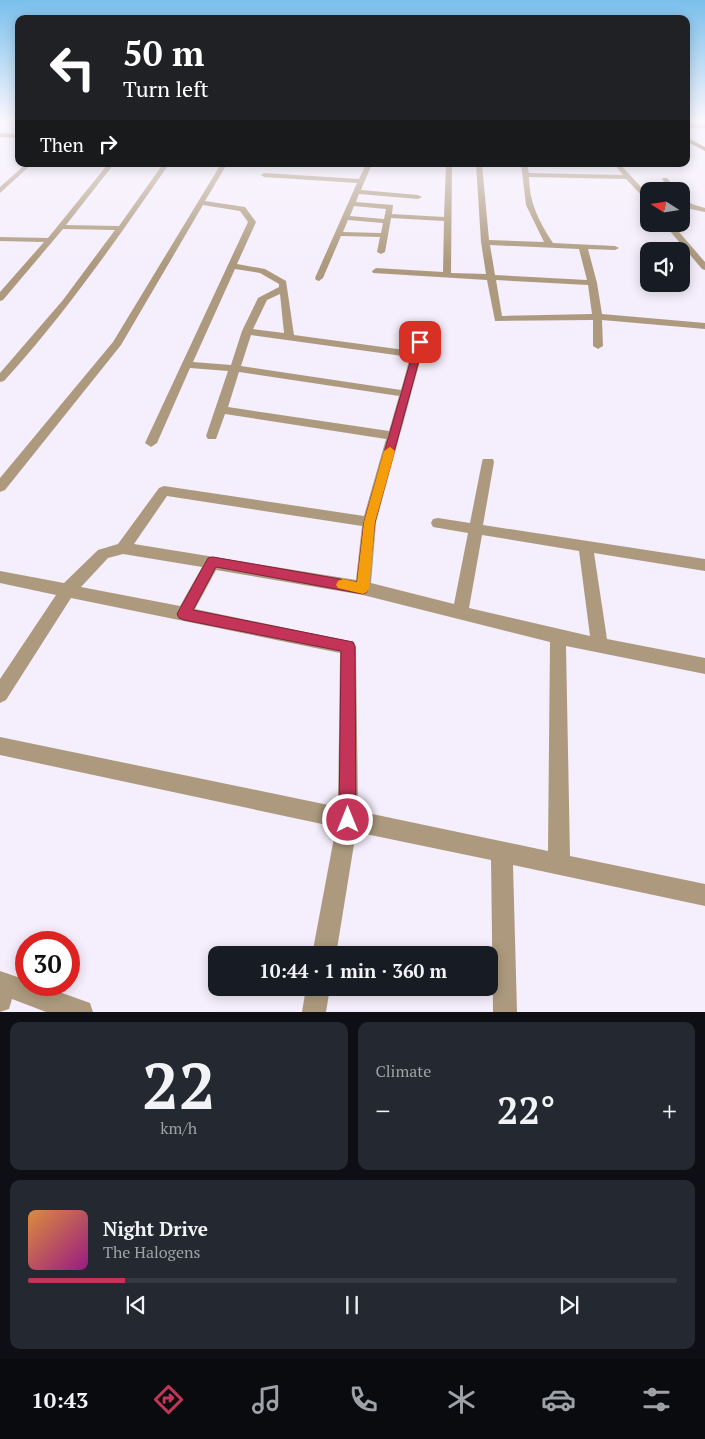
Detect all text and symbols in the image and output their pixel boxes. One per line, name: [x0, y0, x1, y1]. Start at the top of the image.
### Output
text: 50 m: [123, 30, 204, 76]
icon: left: [40, 35, 105, 100]
text: Turn left: [123, 74, 209, 103]
icon: right: [94, 130, 122, 158]
text: Then: [40, 132, 84, 157]
north arrow: [640, 182, 690, 232]
map controls: [640, 182, 690, 292]
button: sound: [640, 242, 690, 292]
pin: [399, 321, 441, 363]
icon: arrive: [406, 328, 434, 356]
position arrow: [321, 793, 373, 845]
speed limit sign: 30: [15, 931, 80, 996]
text: 10:44 · 1 min · 360 m: [259, 958, 447, 983]
text: 22: [142, 1041, 215, 1128]
text: Climate: [376, 1060, 431, 1082]
text: 22°: [497, 1085, 556, 1135]
text: −: [376, 1092, 390, 1129]
text: +: [662, 1092, 677, 1129]
text: km/h: [160, 1117, 197, 1139]
text: Night Drive: [103, 1216, 208, 1241]
text: The Halogens: [103, 1241, 201, 1263]
icon: previous: [122, 1291, 150, 1319]
icon: pause: [338, 1291, 366, 1319]
icon: next: [555, 1291, 583, 1319]
icon: directions: [151, 1382, 186, 1417]
icon: music: [249, 1382, 284, 1417]
icon: phone: [346, 1382, 381, 1417]
icon: climate: [444, 1382, 479, 1417]
icon: car: [541, 1382, 576, 1417]
icon: filters: [639, 1382, 674, 1417]
text: 10:43: [31, 1385, 89, 1414]

